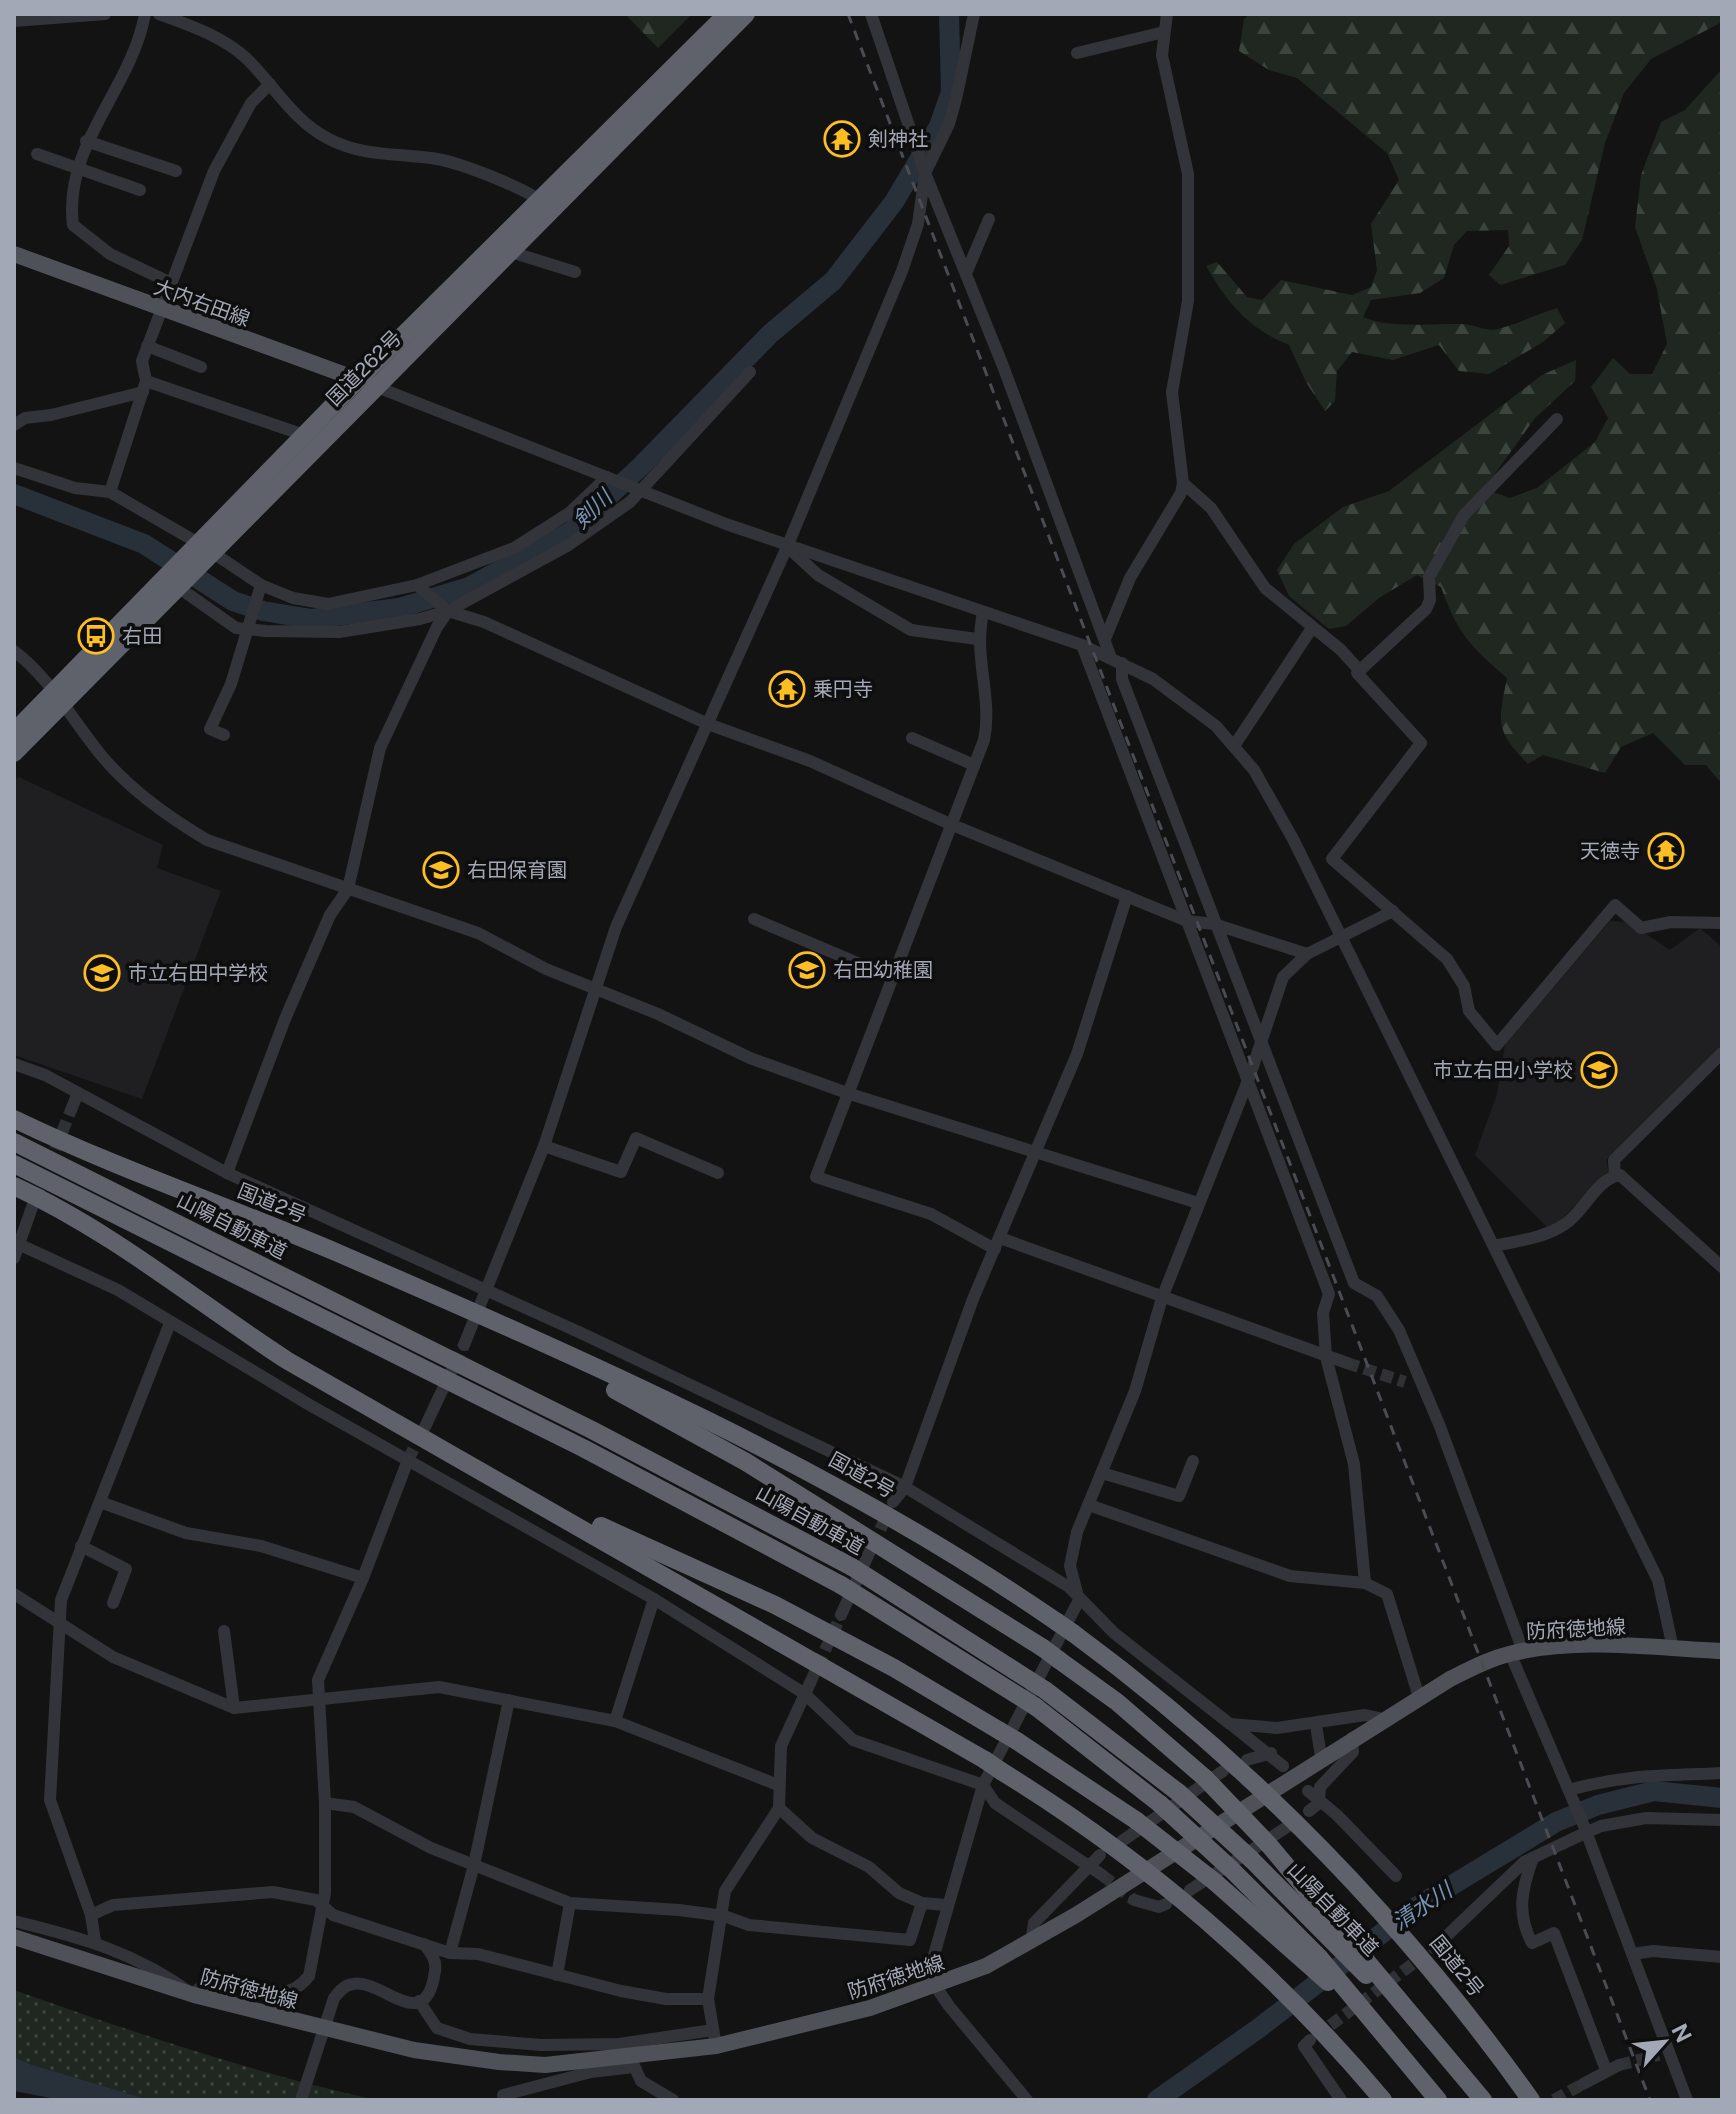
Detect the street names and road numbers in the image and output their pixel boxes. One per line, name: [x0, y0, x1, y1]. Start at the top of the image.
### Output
street label: 大内右田線: [151, 275, 253, 331]
street label: 国道262号: [321, 325, 407, 411]
street label: 国道2号: [234, 1178, 310, 1228]
street label: 山陽自動車道: [173, 1188, 291, 1264]
street label: 国道2号: [825, 1447, 899, 1503]
street label: 山陽自動車道: [752, 1480, 868, 1560]
street label: 防府徳地線: [1525, 1614, 1627, 1644]
street label: 山陽自動車道: [1283, 1858, 1383, 1960]
street label: 国道2号: [1425, 1931, 1489, 2001]
street label: 防府徳地線: [845, 1950, 947, 2004]
street label: 防府徳地線: [198, 1964, 300, 2014]

